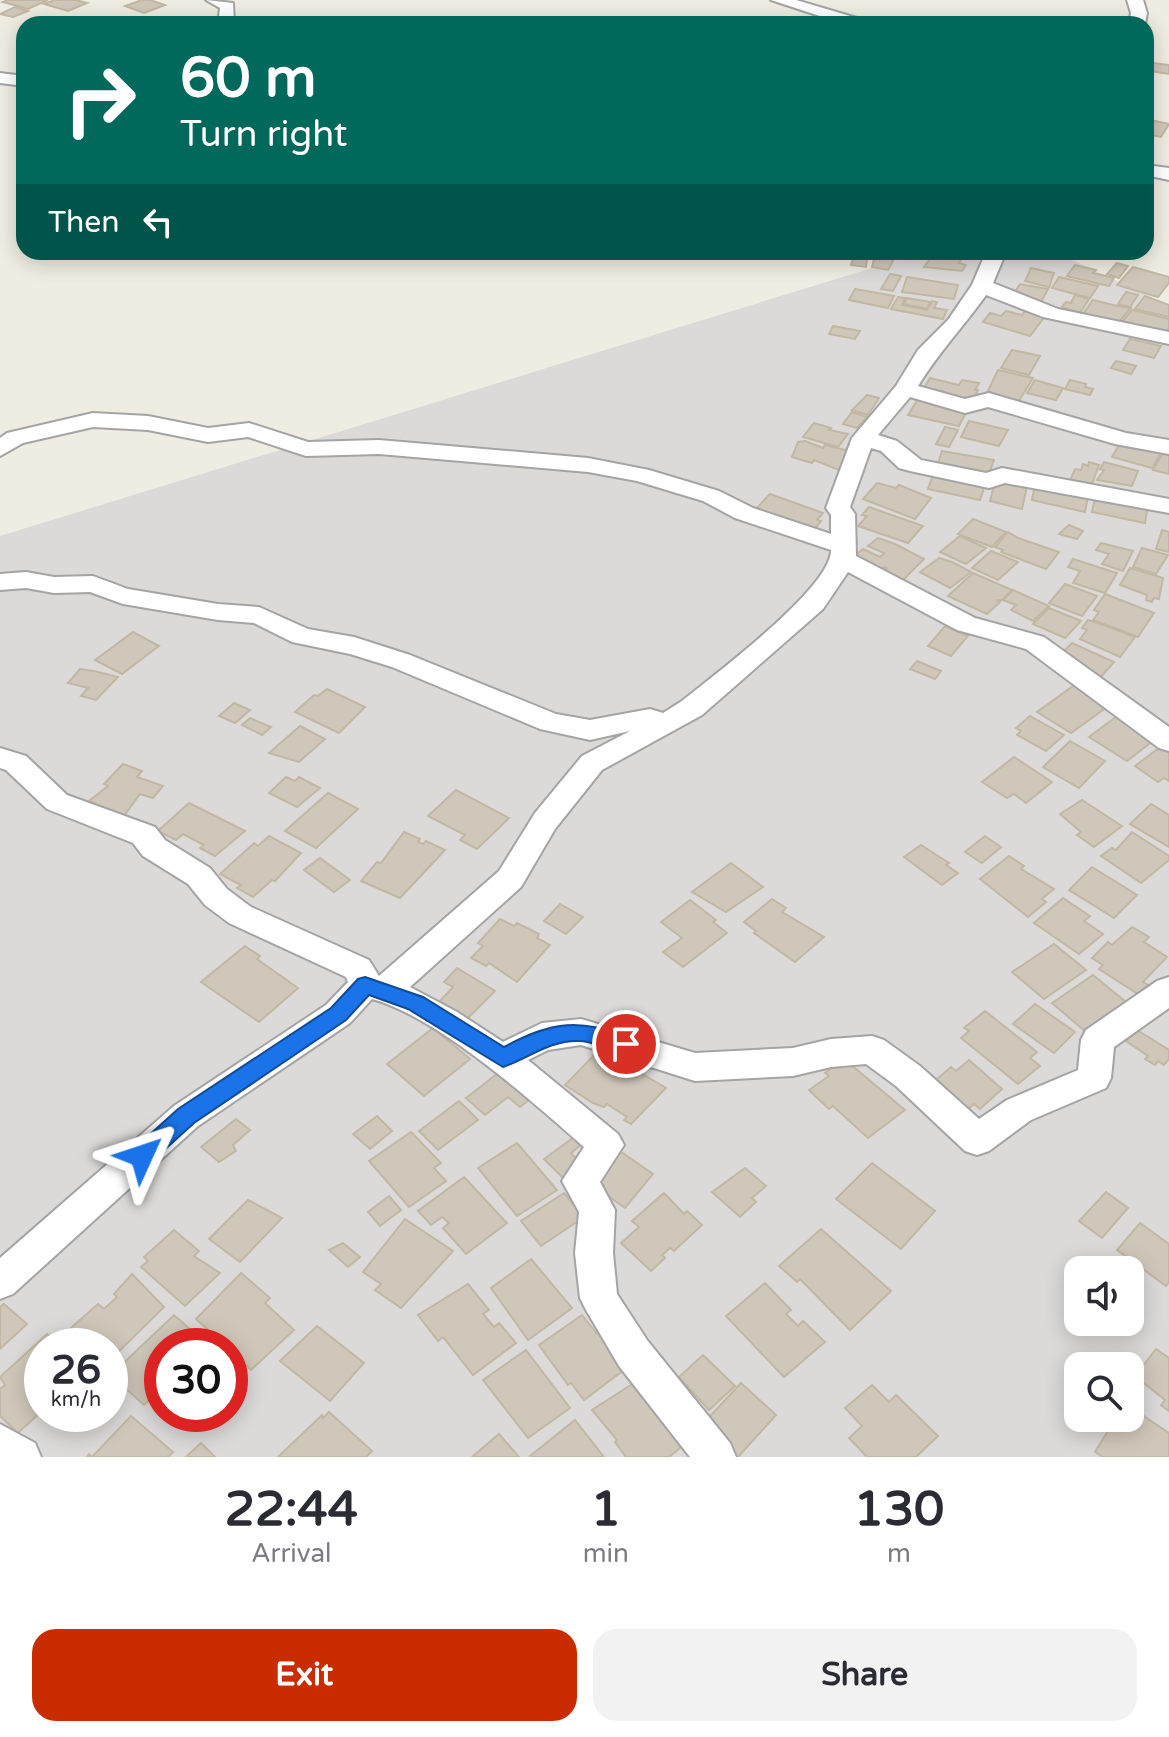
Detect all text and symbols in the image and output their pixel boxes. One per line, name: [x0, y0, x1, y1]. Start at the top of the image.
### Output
text: 60 m: [180, 45, 316, 112]
icon: right: [48, 48, 152, 152]
text: Turn right: [180, 113, 347, 156]
icon: left: [136, 200, 180, 244]
text: Then: [48, 204, 120, 241]
pin: [592, 1010, 660, 1078]
icon: arrive: [604, 1022, 648, 1066]
position arrow: [100, 1114, 184, 1198]
map controls: [1064, 1256, 1144, 1432]
button: sound: [1064, 1256, 1144, 1336]
speed limit sign: 30: [144, 1328, 248, 1432]
text: 26: [51, 1346, 101, 1394]
button: search: [1064, 1352, 1144, 1432]
text: km/h: [51, 1388, 101, 1412]
text: 22:44: [225, 1481, 358, 1539]
text: 1: [591, 1481, 621, 1539]
text: 130: [854, 1481, 944, 1539]
text: Arrival: [251, 1538, 332, 1569]
text: min: [583, 1538, 629, 1569]
text: m: [887, 1538, 911, 1569]
button: Exit: [32, 1629, 577, 1721]
button: Share: [593, 1629, 1137, 1721]

